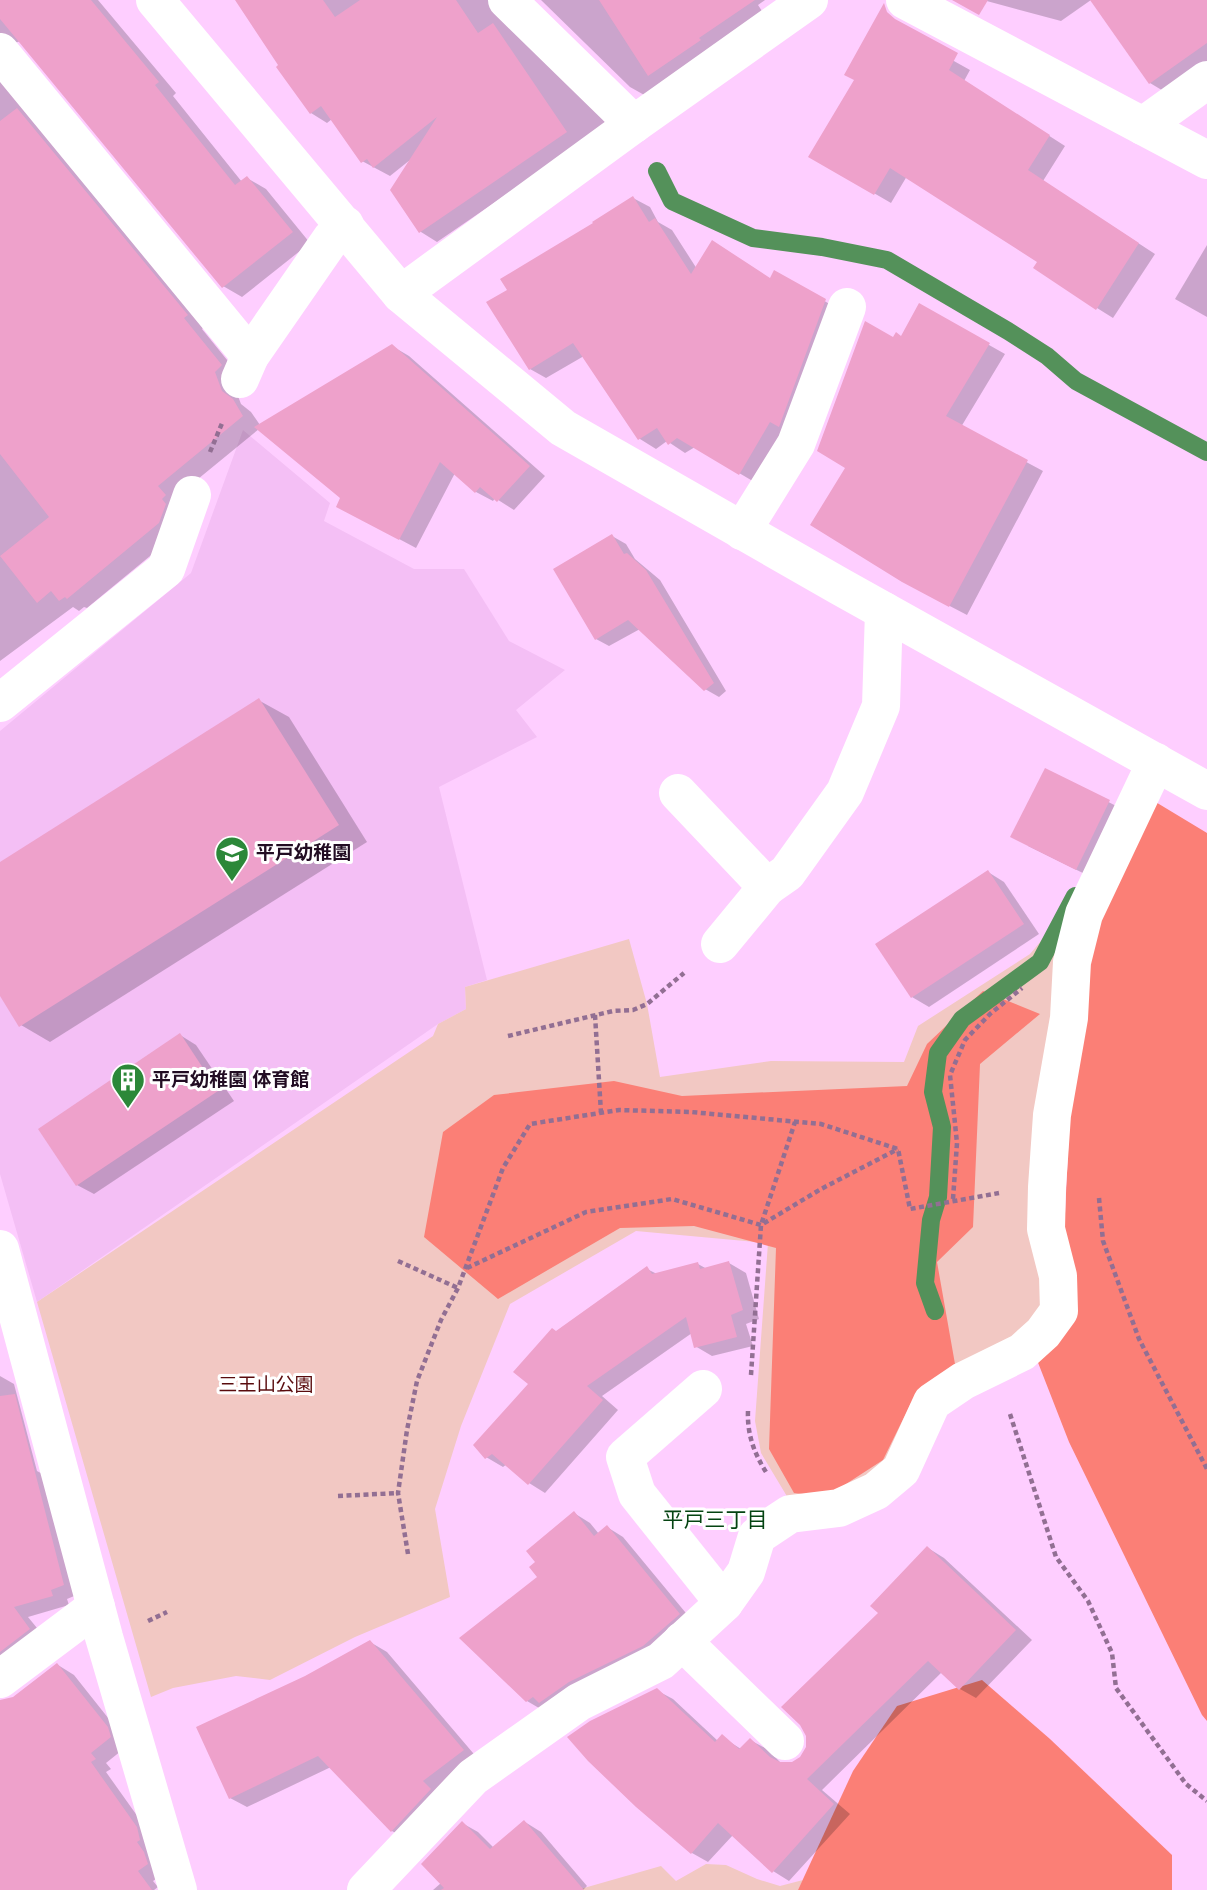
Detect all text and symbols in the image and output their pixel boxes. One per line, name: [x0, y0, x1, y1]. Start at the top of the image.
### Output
school or university icon: 平戸幼稚園: [213, 834, 251, 883]
place label: 平戸幼稚園: [256, 840, 351, 866]
building icon: 平戸幼稚園 体育館: [109, 1061, 147, 1110]
place label: 平戸幼稚園 体育館: [152, 1067, 309, 1093]
park label: 三王山公園: [218, 1372, 314, 1398]
district label: 平戸三丁目: [663, 1506, 768, 1534]

